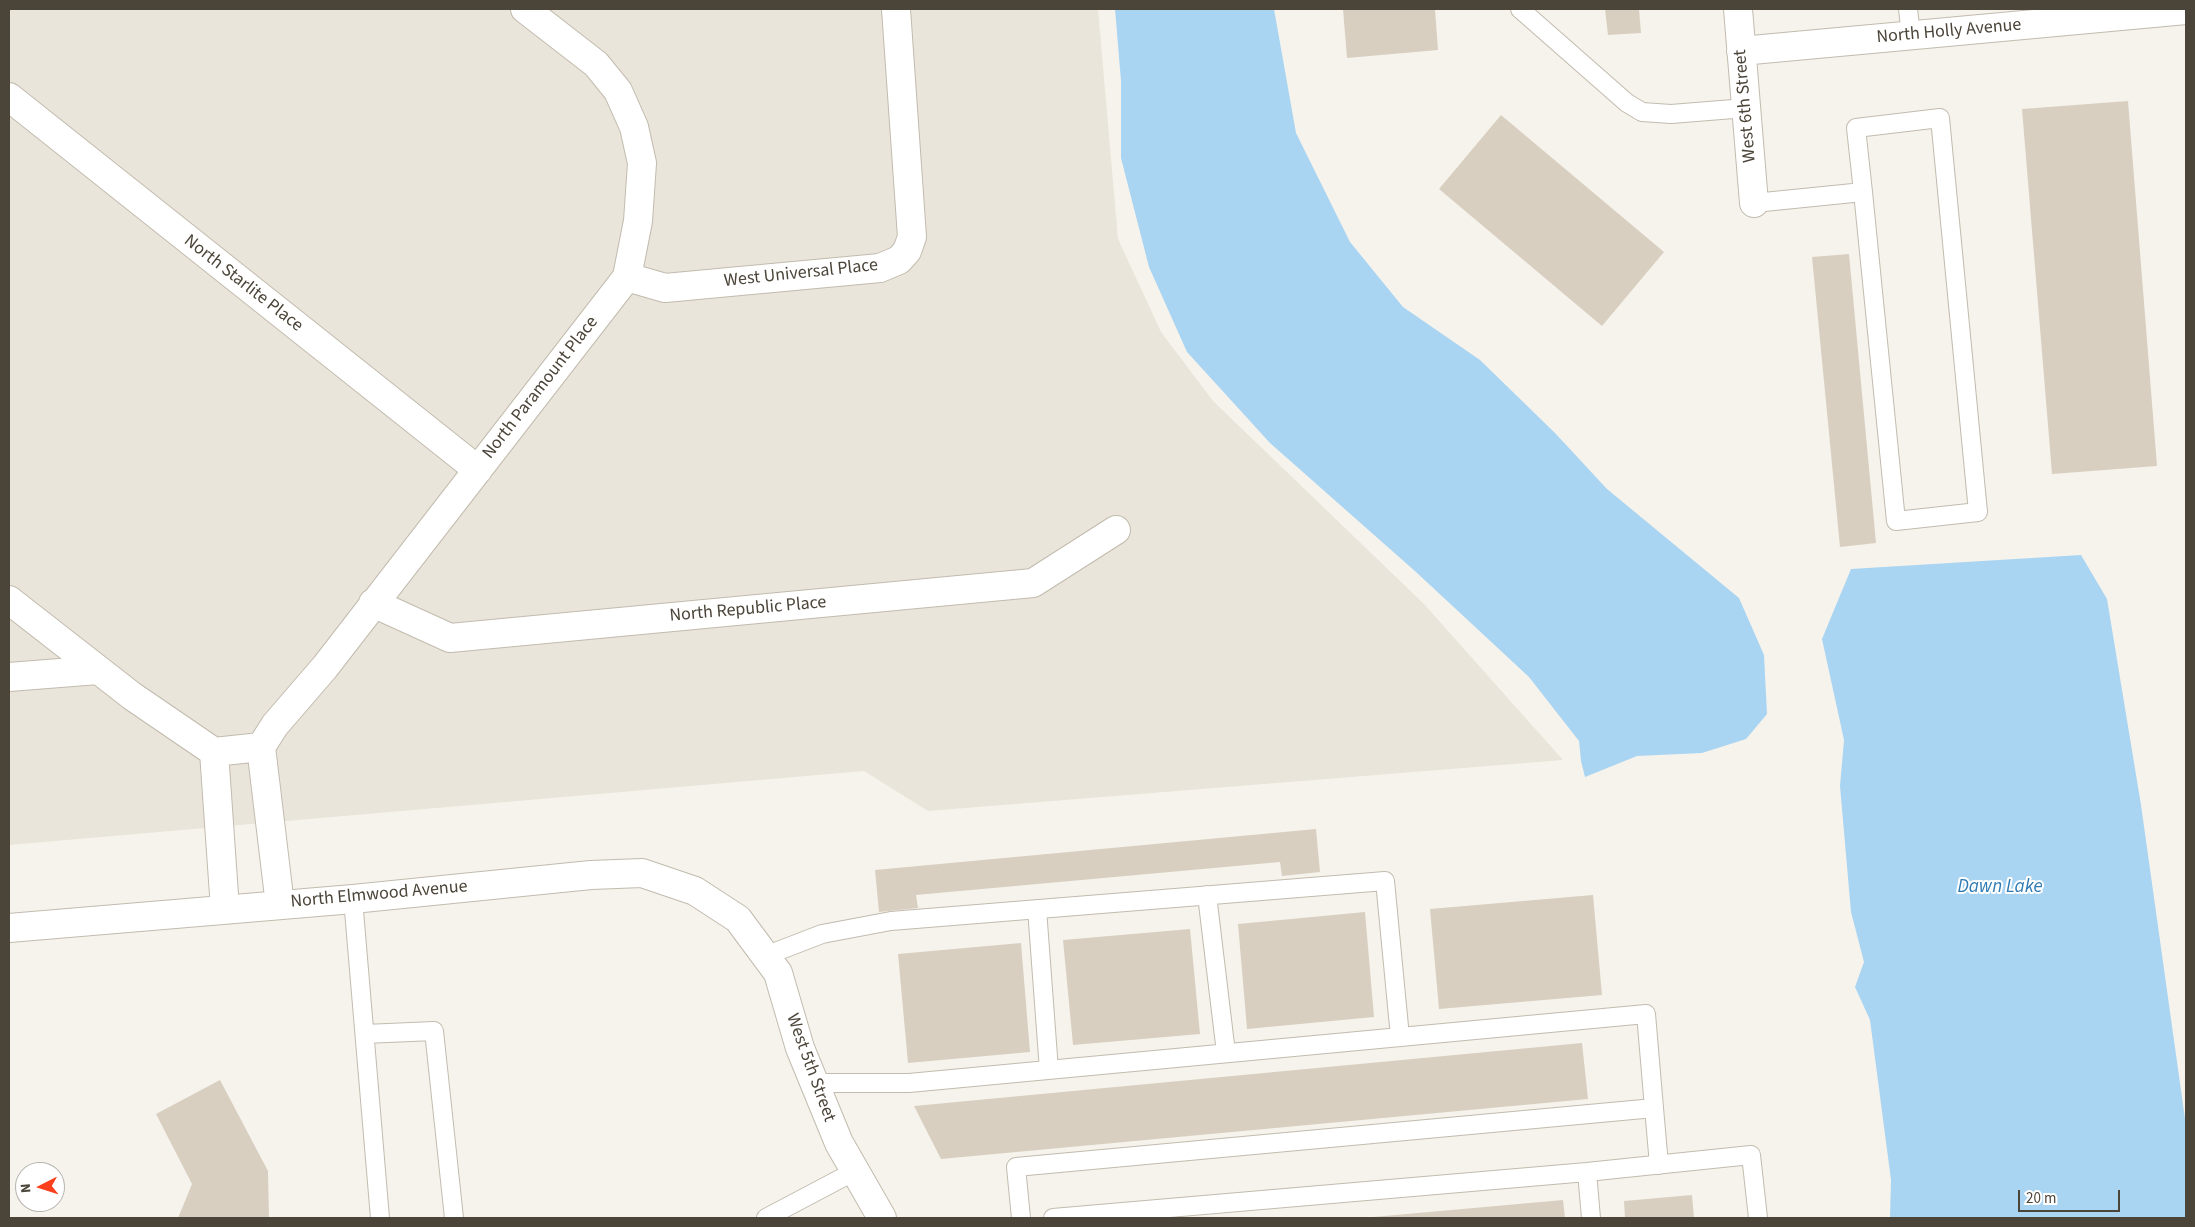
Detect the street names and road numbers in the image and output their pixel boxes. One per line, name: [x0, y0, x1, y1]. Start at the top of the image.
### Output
street label: North Holly Avenue: [1876, 15, 2022, 49]
street label: West 6th Street: [1730, 49, 1762, 163]
street label: North Starlite Place: [179, 231, 307, 337]
street label: West Universal Place: [723, 255, 879, 293]
street label: North Paramount Place: [479, 312, 603, 464]
street label: North Republic Place: [669, 592, 827, 628]
street label: North Elmwood Avenue: [290, 877, 468, 913]
street label: West 5th Street: [780, 1011, 840, 1125]

